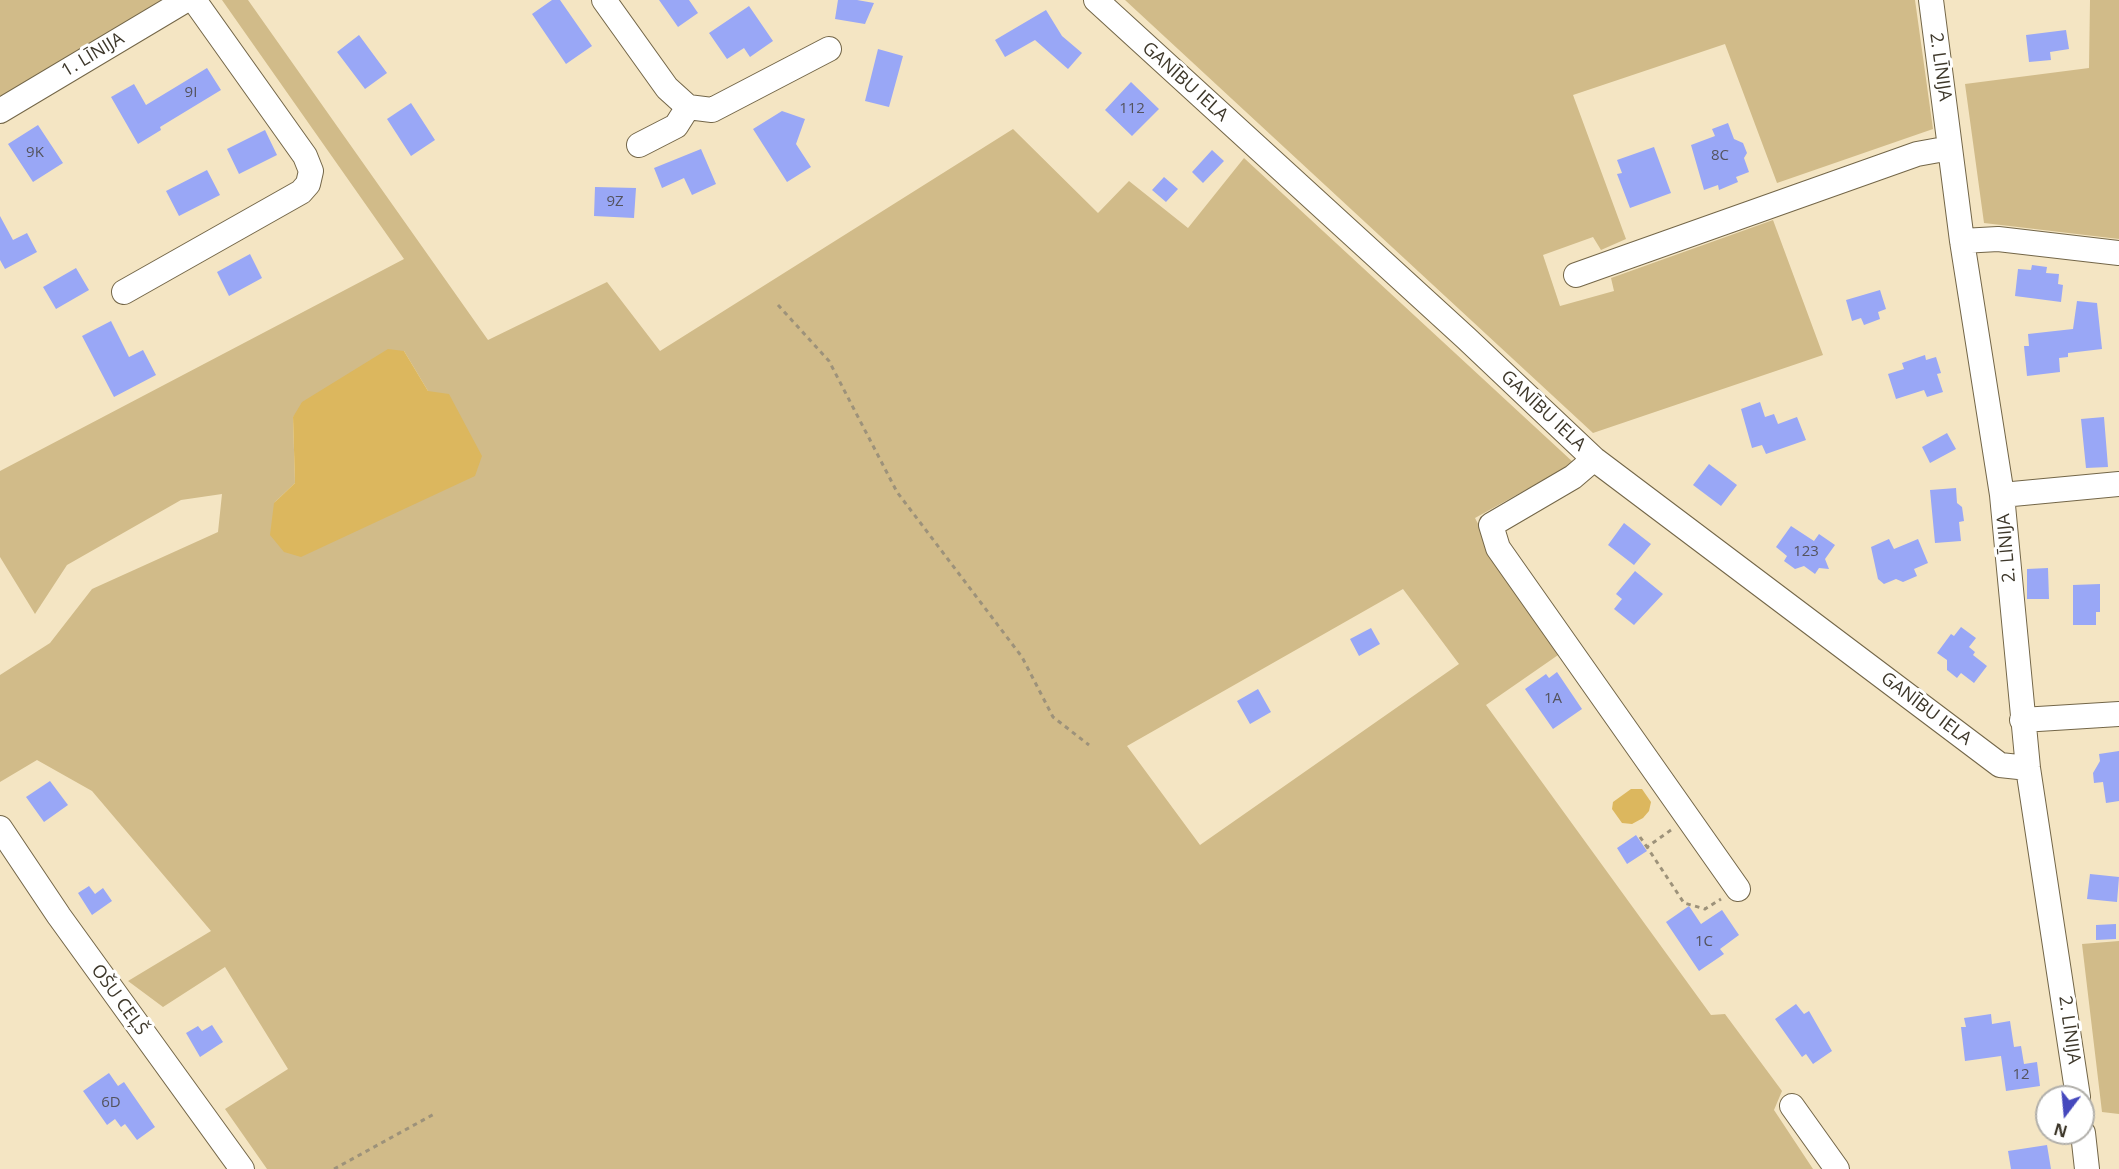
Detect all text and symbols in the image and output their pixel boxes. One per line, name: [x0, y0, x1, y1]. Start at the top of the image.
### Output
street label: 1. LĪNIJA: [58, 28, 128, 82]
street label: 2. LĪNIJA: [1925, 31, 1955, 103]
street label: GANĪBU IELA: [1138, 38, 1232, 126]
house number: 9I: [185, 84, 197, 102]
house number: 112: [1119, 100, 1145, 118]
house number: 9K: [26, 144, 44, 162]
house number: 8C: [1711, 147, 1729, 165]
house number: 9Z: [606, 193, 624, 211]
street label: GANĪBU IELA: [1496, 366, 1590, 456]
street label: 2. LĪNIJA: [1993, 513, 2021, 583]
house number: 123: [1793, 543, 1819, 561]
street label: GANĪBU IELA: [1876, 668, 1976, 750]
house number: 1A: [1544, 690, 1562, 708]
house number: 1C: [1695, 933, 1713, 951]
street label: OŠU CEĻŠ: [86, 960, 152, 1040]
street label: 2. LĪNIJA: [2054, 994, 2084, 1066]
house number: 12: [2012, 1066, 2030, 1084]
north arrow: [2035, 1085, 2095, 1145]
house number: 6D: [101, 1094, 121, 1112]
text: N: [2051, 1118, 2070, 1143]

